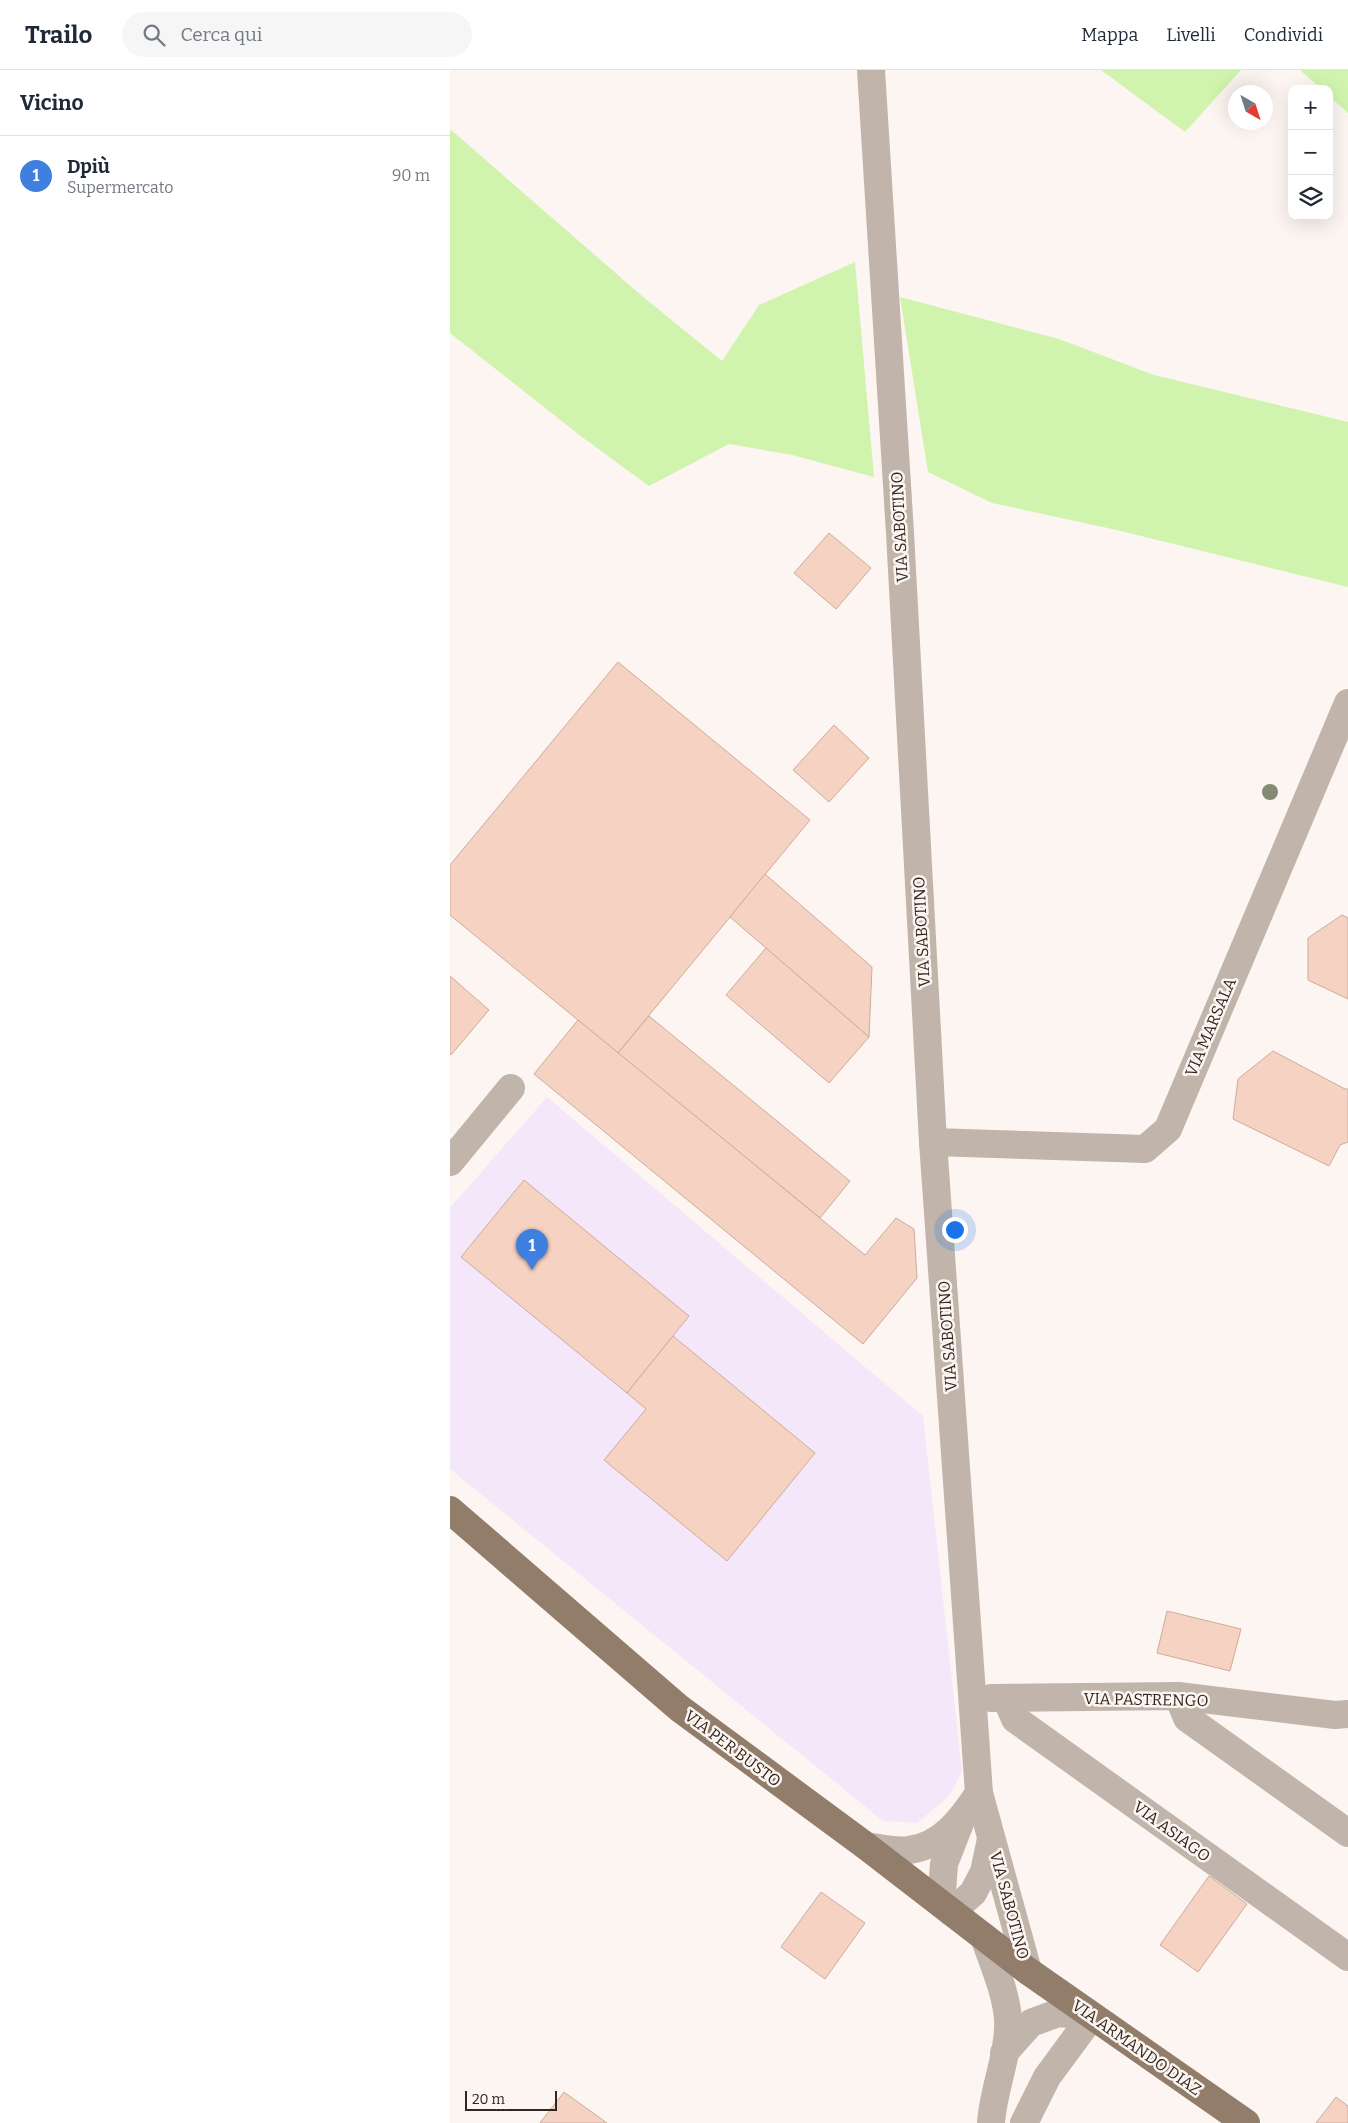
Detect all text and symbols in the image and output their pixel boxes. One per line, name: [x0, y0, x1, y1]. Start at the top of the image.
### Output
search box: [122, 12, 472, 57]
text: Trailo: [25, 21, 92, 49]
icon: search: [140, 21, 168, 49]
text: Cerca qui: [180, 23, 263, 46]
text: Mappa: [1081, 24, 1138, 46]
text: Livelli: [1166, 24, 1216, 46]
text: Condividi: [1244, 24, 1323, 46]
north arrow: [1228, 85, 1273, 130]
map controls: [1288, 85, 1333, 220]
button: +: [1288, 85, 1333, 130]
text: Vicino: [20, 90, 84, 116]
button: −: [1288, 130, 1333, 175]
text: Dpiù: [67, 155, 110, 178]
text: 1: [33, 166, 39, 185]
text: 90 m: [392, 166, 430, 185]
button: layers: [1288, 175, 1333, 220]
text: Supermercato: [67, 178, 174, 197]
street label: VIA SABOTINO: [887, 471, 912, 583]
street label: VIA SABOTINO: [909, 876, 934, 988]
street label: VIA MARSALA: [1181, 974, 1240, 1079]
your location: [942, 1217, 968, 1243]
pin: 1: [516, 1229, 548, 1270]
street label: VIA SABOTINO: [934, 1280, 961, 1392]
street label: VIA PASTRENGO: [1083, 1689, 1209, 1710]
street label: VIA PER BUSTO: [681, 1706, 785, 1791]
street label: VIA ASIAGO: [1130, 1797, 1214, 1866]
street label: VIA SABOTINO: [986, 1849, 1033, 1961]
street label: VIA ARMANDO DIAZ: [1068, 1996, 1205, 2099]
scale bar: [465, 2088, 558, 2111]
text: 20 m: [472, 2091, 505, 2108]

